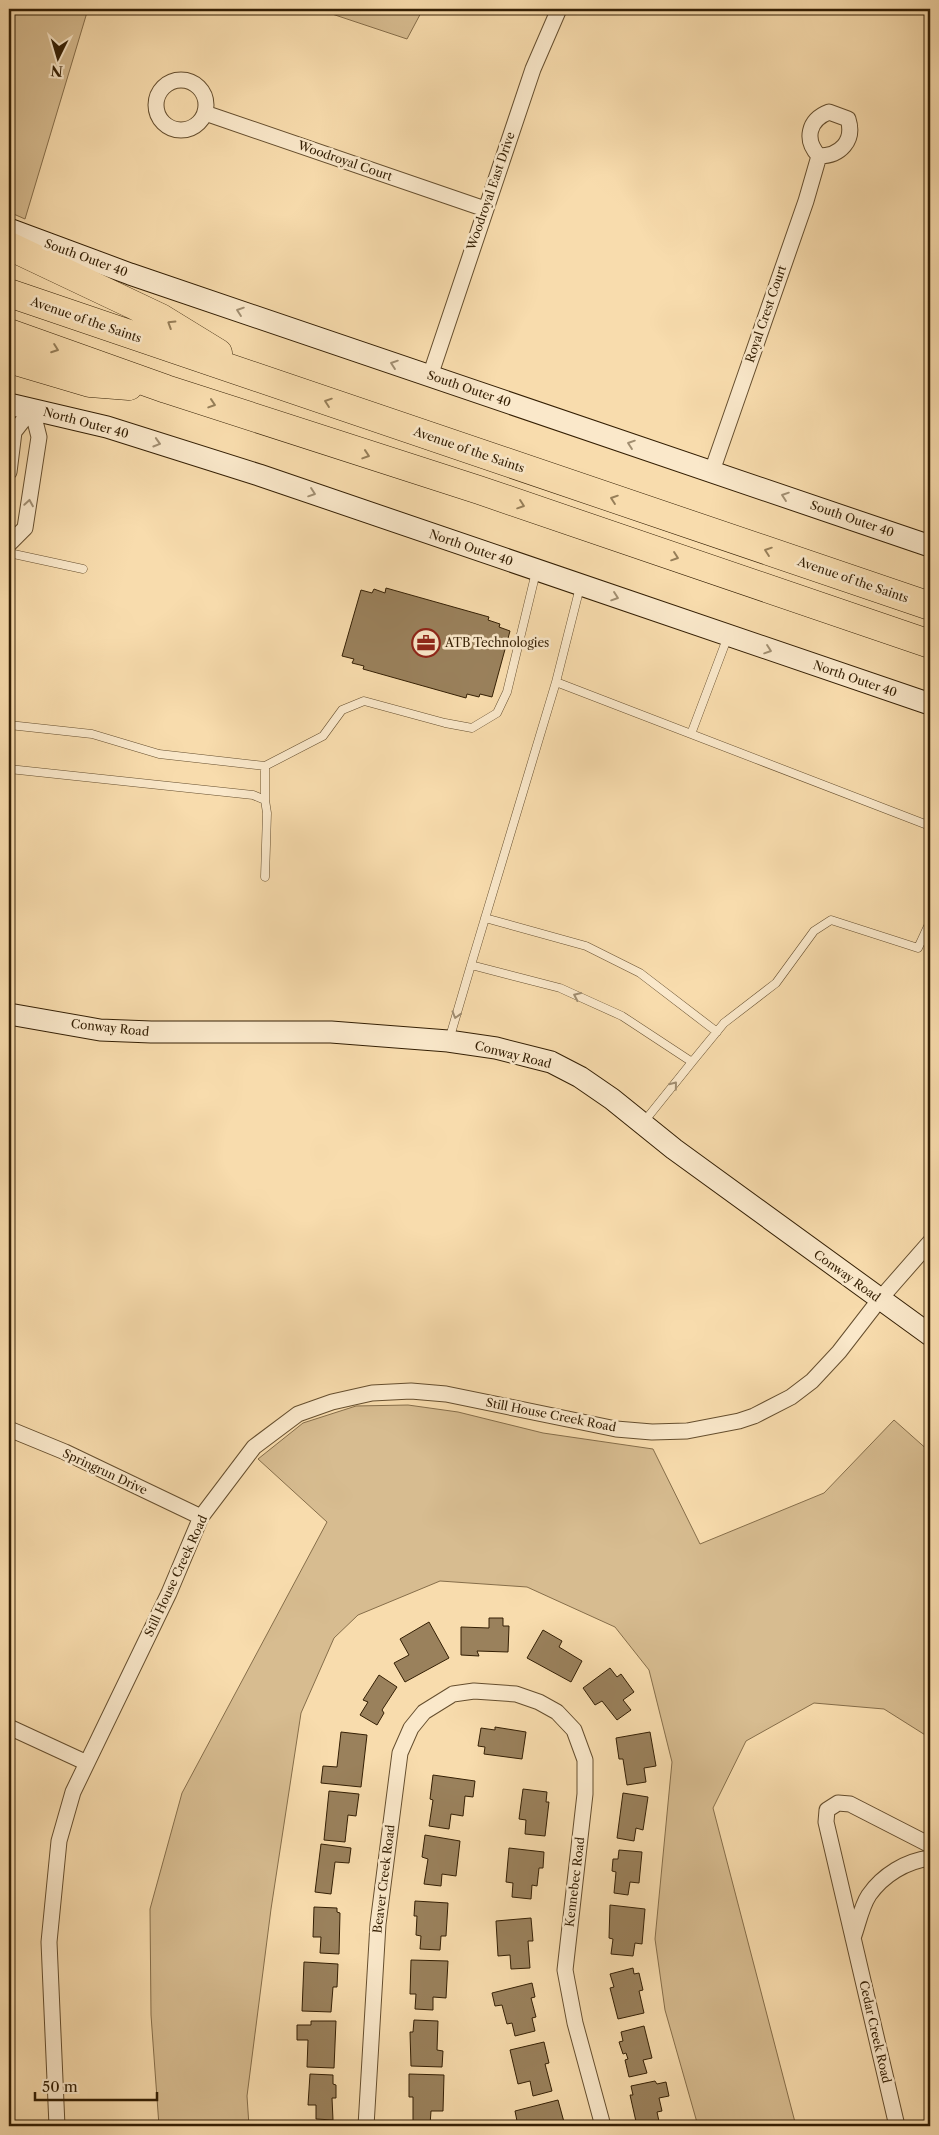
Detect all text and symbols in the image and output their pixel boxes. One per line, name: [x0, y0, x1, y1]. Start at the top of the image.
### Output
north arrow: [32, 32, 82, 82]
text: N: [50, 61, 64, 80]
street label: Woodroyal East Drive: [463, 130, 518, 253]
street label: Woodroyal Court: [295, 137, 395, 184]
street label: South Outer 40: [42, 235, 130, 280]
street label: Royal Crest Court: [742, 263, 789, 364]
street label: Avenue of the Saints: [28, 293, 144, 346]
one-way arrow: [236, 307, 245, 317]
one-way arrow: [168, 321, 177, 331]
one-way arrow: [50, 343, 58, 353]
one-way arrow: [390, 359, 399, 369]
street label: South Outer 40: [425, 367, 513, 410]
one-way arrow: [324, 398, 332, 408]
one-way arrow: [207, 399, 216, 409]
street label: North Outer 40: [42, 404, 131, 441]
street label: Avenue of the Saints: [411, 423, 527, 476]
one-way arrow: [153, 437, 161, 447]
one-way arrow: [627, 440, 636, 450]
one-way arrow: [362, 449, 370, 459]
one-way arrow: [307, 487, 315, 497]
one-way arrow: [781, 492, 789, 502]
one-way arrow: [611, 495, 619, 505]
street label: South Outer 40: [808, 497, 896, 540]
one-way arrow: [23, 499, 33, 508]
one-way arrow: [516, 499, 525, 509]
street label: North Outer 40: [427, 526, 515, 569]
one-way arrow: [764, 547, 773, 557]
one-way arrow: [670, 552, 679, 562]
street label: Avenue of the Saints: [795, 553, 911, 606]
one-way arrow: [610, 591, 618, 601]
office icon: ATB Technologies: [411, 628, 441, 658]
place label: ATB Technologies: [444, 635, 549, 650]
one-way arrow: [764, 644, 772, 654]
street label: North Outer 40: [811, 657, 899, 700]
one-way arrow: [573, 991, 582, 1002]
one-way arrow: [452, 1010, 462, 1018]
street label: Conway Road: [70, 1016, 151, 1039]
street label: Conway Road: [473, 1038, 554, 1071]
one-way arrow: [668, 1082, 676, 1091]
street label: Conway Road: [811, 1246, 884, 1305]
street label: Still House Creek Road: [485, 1395, 618, 1435]
street label: Springrun Drive: [61, 1445, 150, 1498]
street label: Still House Creek Road: [141, 1512, 211, 1639]
street label: Beaver Creek Road: [369, 1823, 398, 1934]
street label: Kennebec Road: [562, 1835, 588, 1928]
street label: Cedar Creek Road: [856, 1979, 895, 2085]
scale bar: [35, 2070, 158, 2102]
text: 50 m: [42, 2077, 78, 2096]

